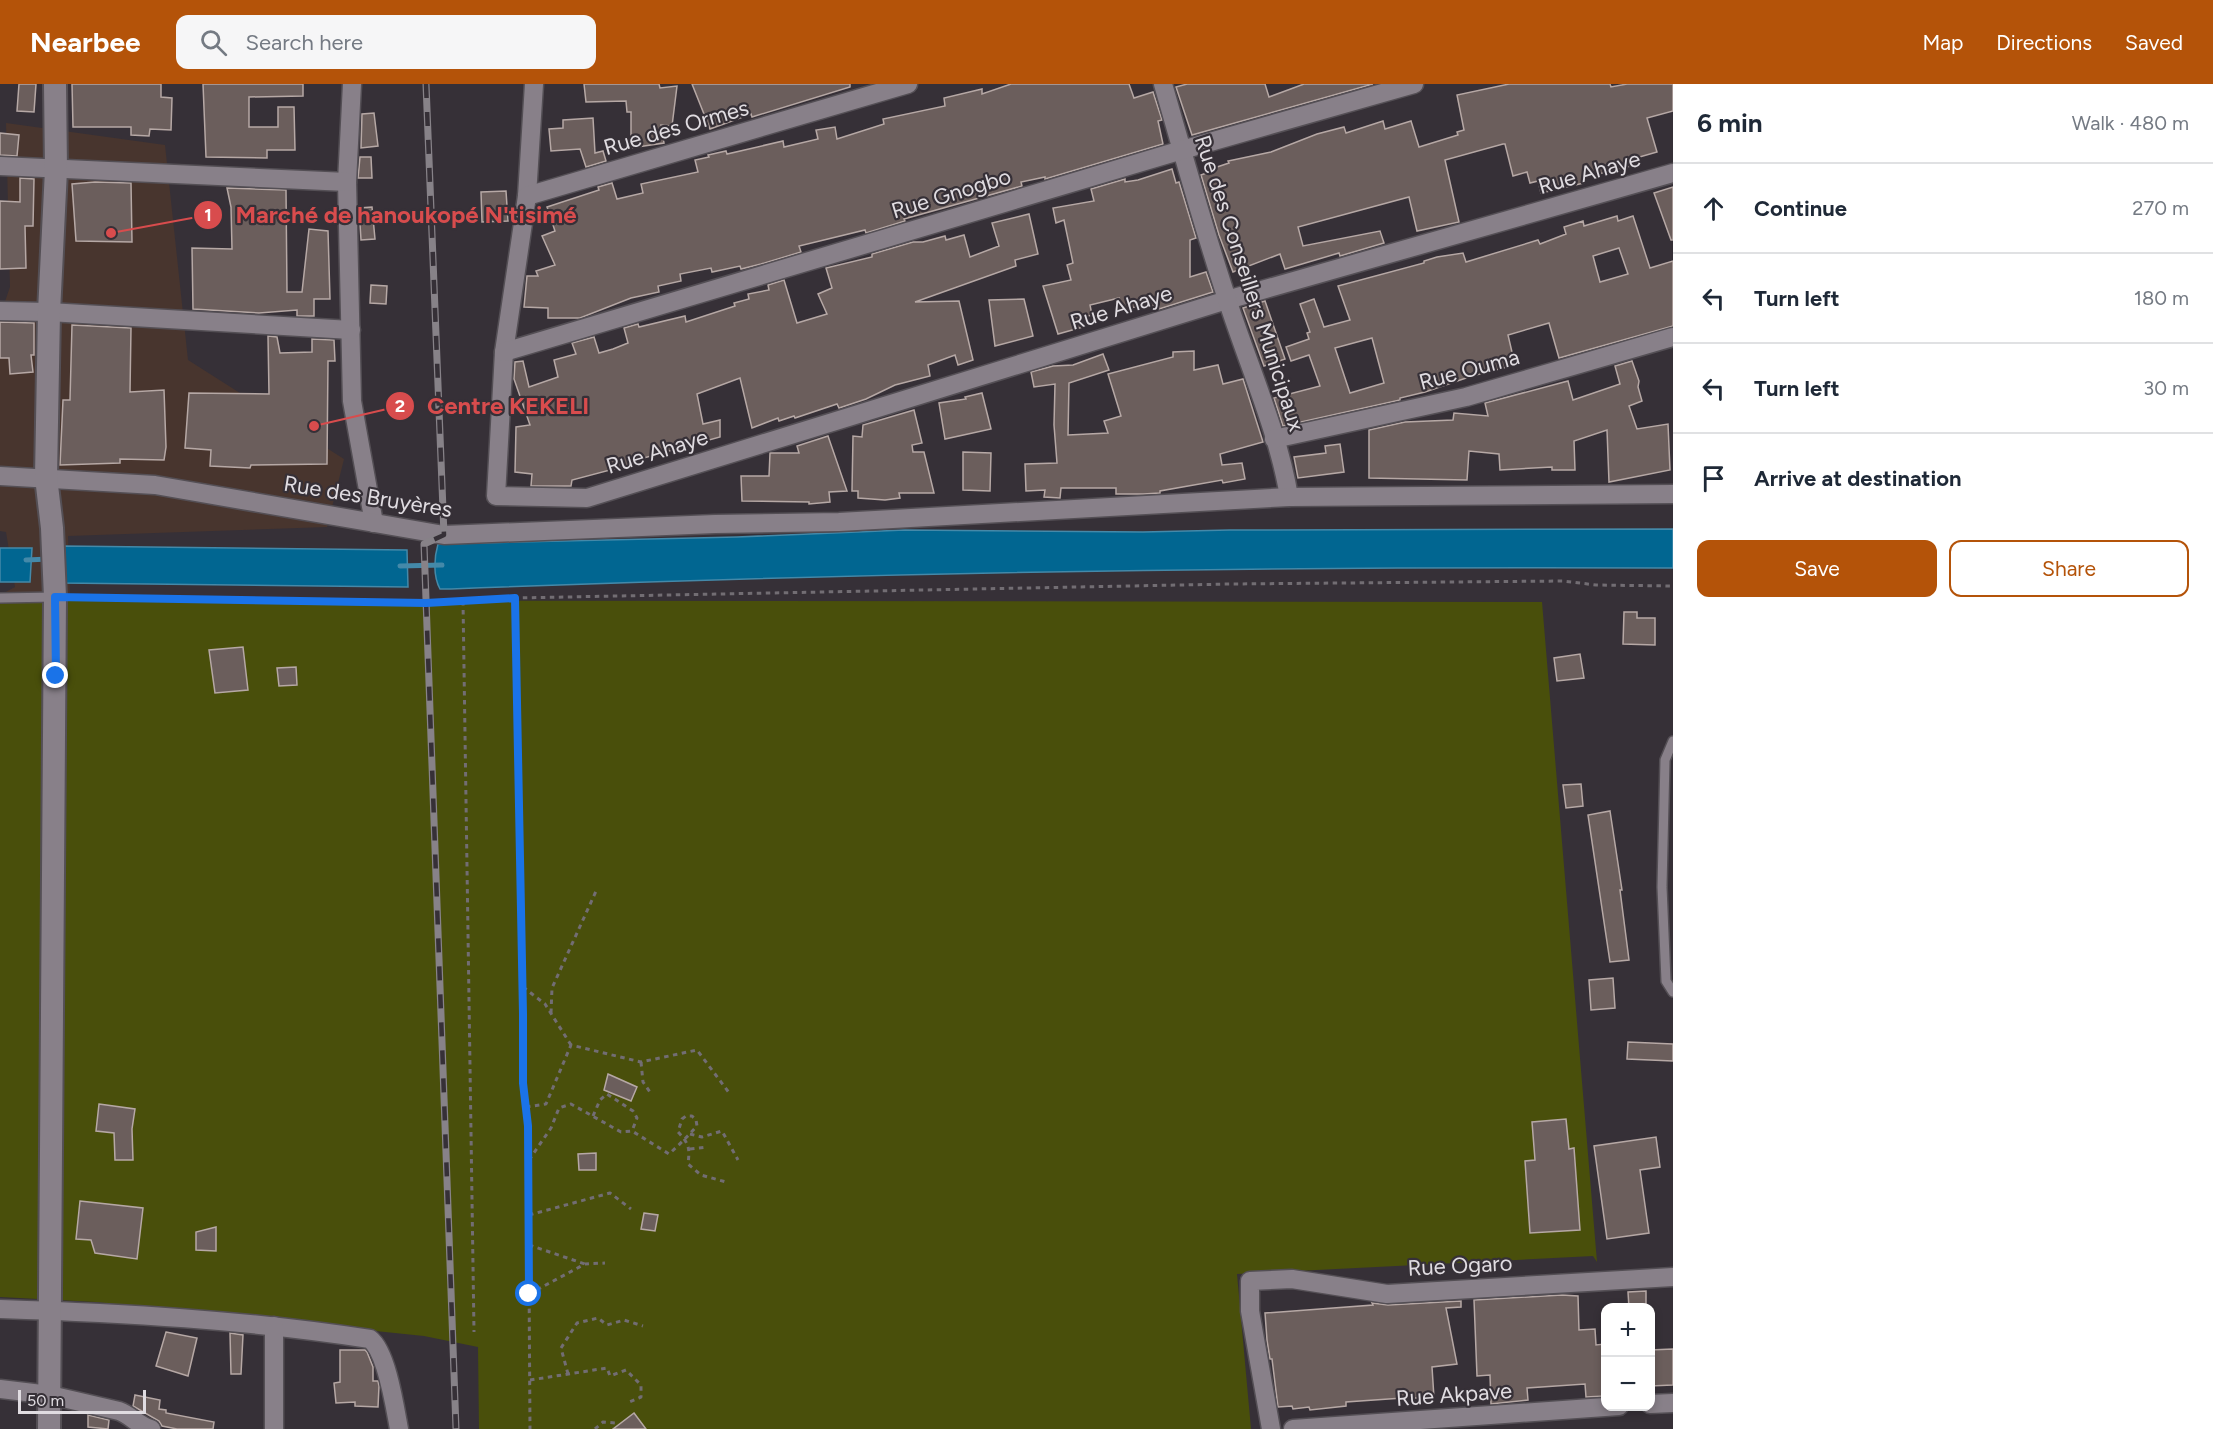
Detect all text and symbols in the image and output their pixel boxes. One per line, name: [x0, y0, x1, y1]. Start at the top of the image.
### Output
search box: [176, 15, 596, 69]
text: Nearbee: [30, 25, 140, 59]
icon: search: [197, 26, 230, 59]
text: Search here: [245, 29, 363, 56]
text: Map: [1922, 30, 1963, 55]
text: Directions: [1996, 30, 2092, 55]
text: Saved: [2125, 30, 2183, 55]
street label: Rue des Ormes: [601, 94, 752, 161]
text: 6 min: [1697, 107, 1763, 139]
text: Walk · 480 m: [2072, 111, 2189, 135]
street label: Rue des Conseillers Municipaux: [1189, 132, 1310, 435]
street label: Rue Ahaye: [1535, 145, 1643, 200]
street label: Rue Gnogbo: [888, 162, 1014, 224]
icon: ahead: [1697, 192, 1730, 225]
callout: Marché de hanoukopé N'tisimé: [193, 194, 589, 236]
text: Continue: [1754, 195, 1847, 222]
text: 270 m: [2132, 196, 2189, 220]
text: Marché de hanoukopé N'tisimé: [235, 200, 577, 229]
text: 1: [204, 204, 212, 226]
street label: Rue Ahaye: [1067, 279, 1175, 336]
icon: left: [1697, 282, 1730, 315]
text: Turn left: [1754, 285, 1840, 312]
text: 180 m: [2134, 286, 2189, 310]
street label: Rue Ouma: [1416, 343, 1522, 396]
icon: left: [1697, 372, 1730, 405]
text: Turn left: [1754, 375, 1840, 402]
text: 30 m: [2143, 376, 2189, 400]
callout: Centre KEKELI: [385, 385, 601, 427]
text: Centre KEKELI: [427, 391, 589, 420]
text: 2: [395, 395, 405, 417]
street label: Rue Ahaye: [603, 423, 711, 480]
icon: arrive: [1697, 462, 1730, 495]
text: Arrive at destination: [1754, 465, 1962, 492]
street label: Rue des Bruyères: [282, 470, 454, 523]
button: Save: [1697, 540, 1937, 597]
button: Share: [1949, 540, 2189, 597]
route end: [42, 662, 68, 688]
street label: Rue Ogaro: [1407, 1249, 1513, 1282]
route start: [515, 1280, 541, 1306]
map controls: [1601, 1303, 1655, 1411]
button: +: [1601, 1303, 1655, 1357]
button: −: [1601, 1357, 1655, 1411]
street label: Rue Akpave: [1395, 1377, 1513, 1412]
scale bar: [18, 1387, 146, 1414]
text: 50 m: [27, 1391, 64, 1410]

